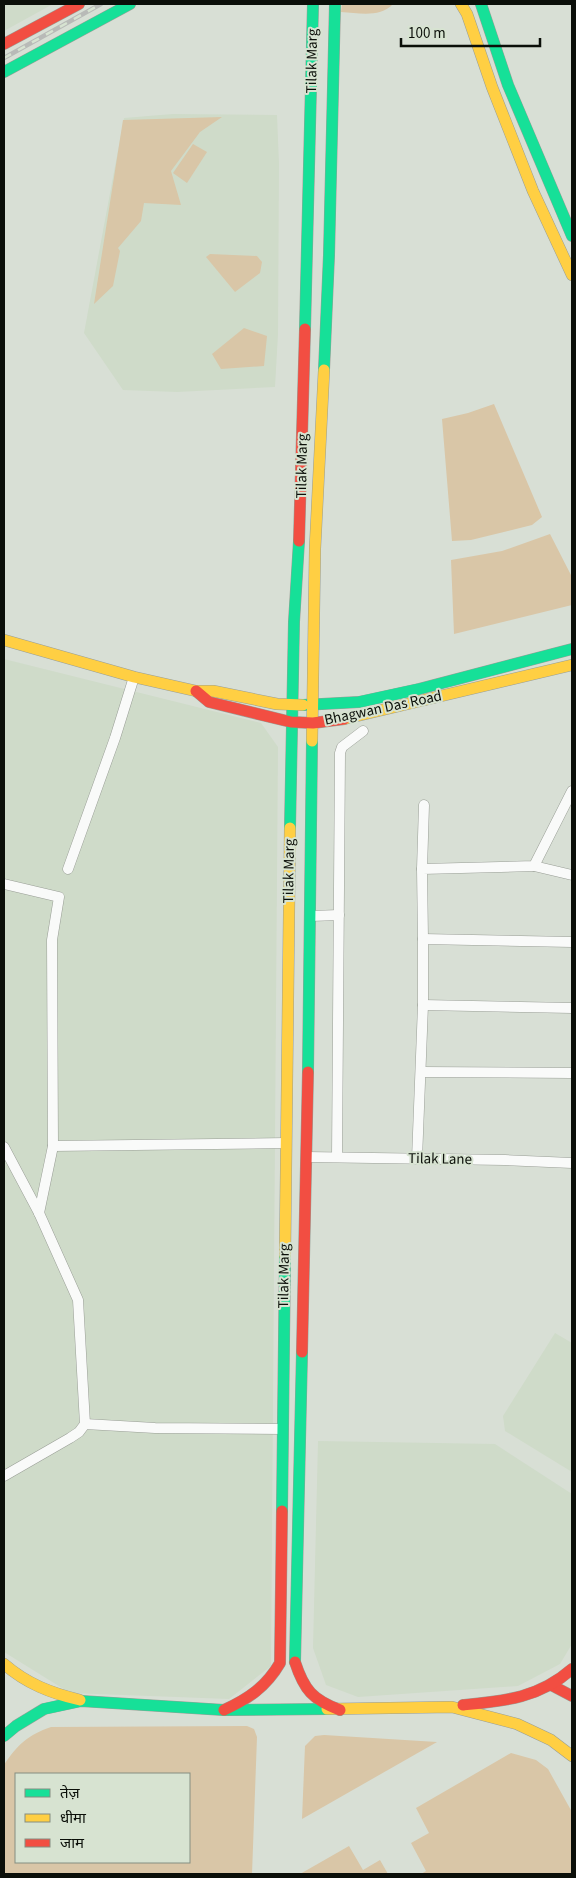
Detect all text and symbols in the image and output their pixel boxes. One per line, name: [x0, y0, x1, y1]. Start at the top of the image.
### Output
scale bar: [401, 15, 540, 47]
text: 100 m: [408, 23, 446, 44]
street label: Tilak Marg: [301, 28, 323, 93]
street label: Tilak Marg: [291, 433, 313, 498]
street label: Bhagwan Das Road: [322, 685, 444, 731]
street label: Tilak Marg: [278, 838, 300, 903]
street label: Tilak Lane: [408, 1148, 472, 1170]
street label: Tilak Marg: [273, 1243, 295, 1308]
legend: [15, 1773, 190, 1863]
text: तेज़: [60, 1783, 81, 1804]
text: धीमा: [60, 1808, 87, 1829]
text: जाम: [60, 1833, 85, 1854]

